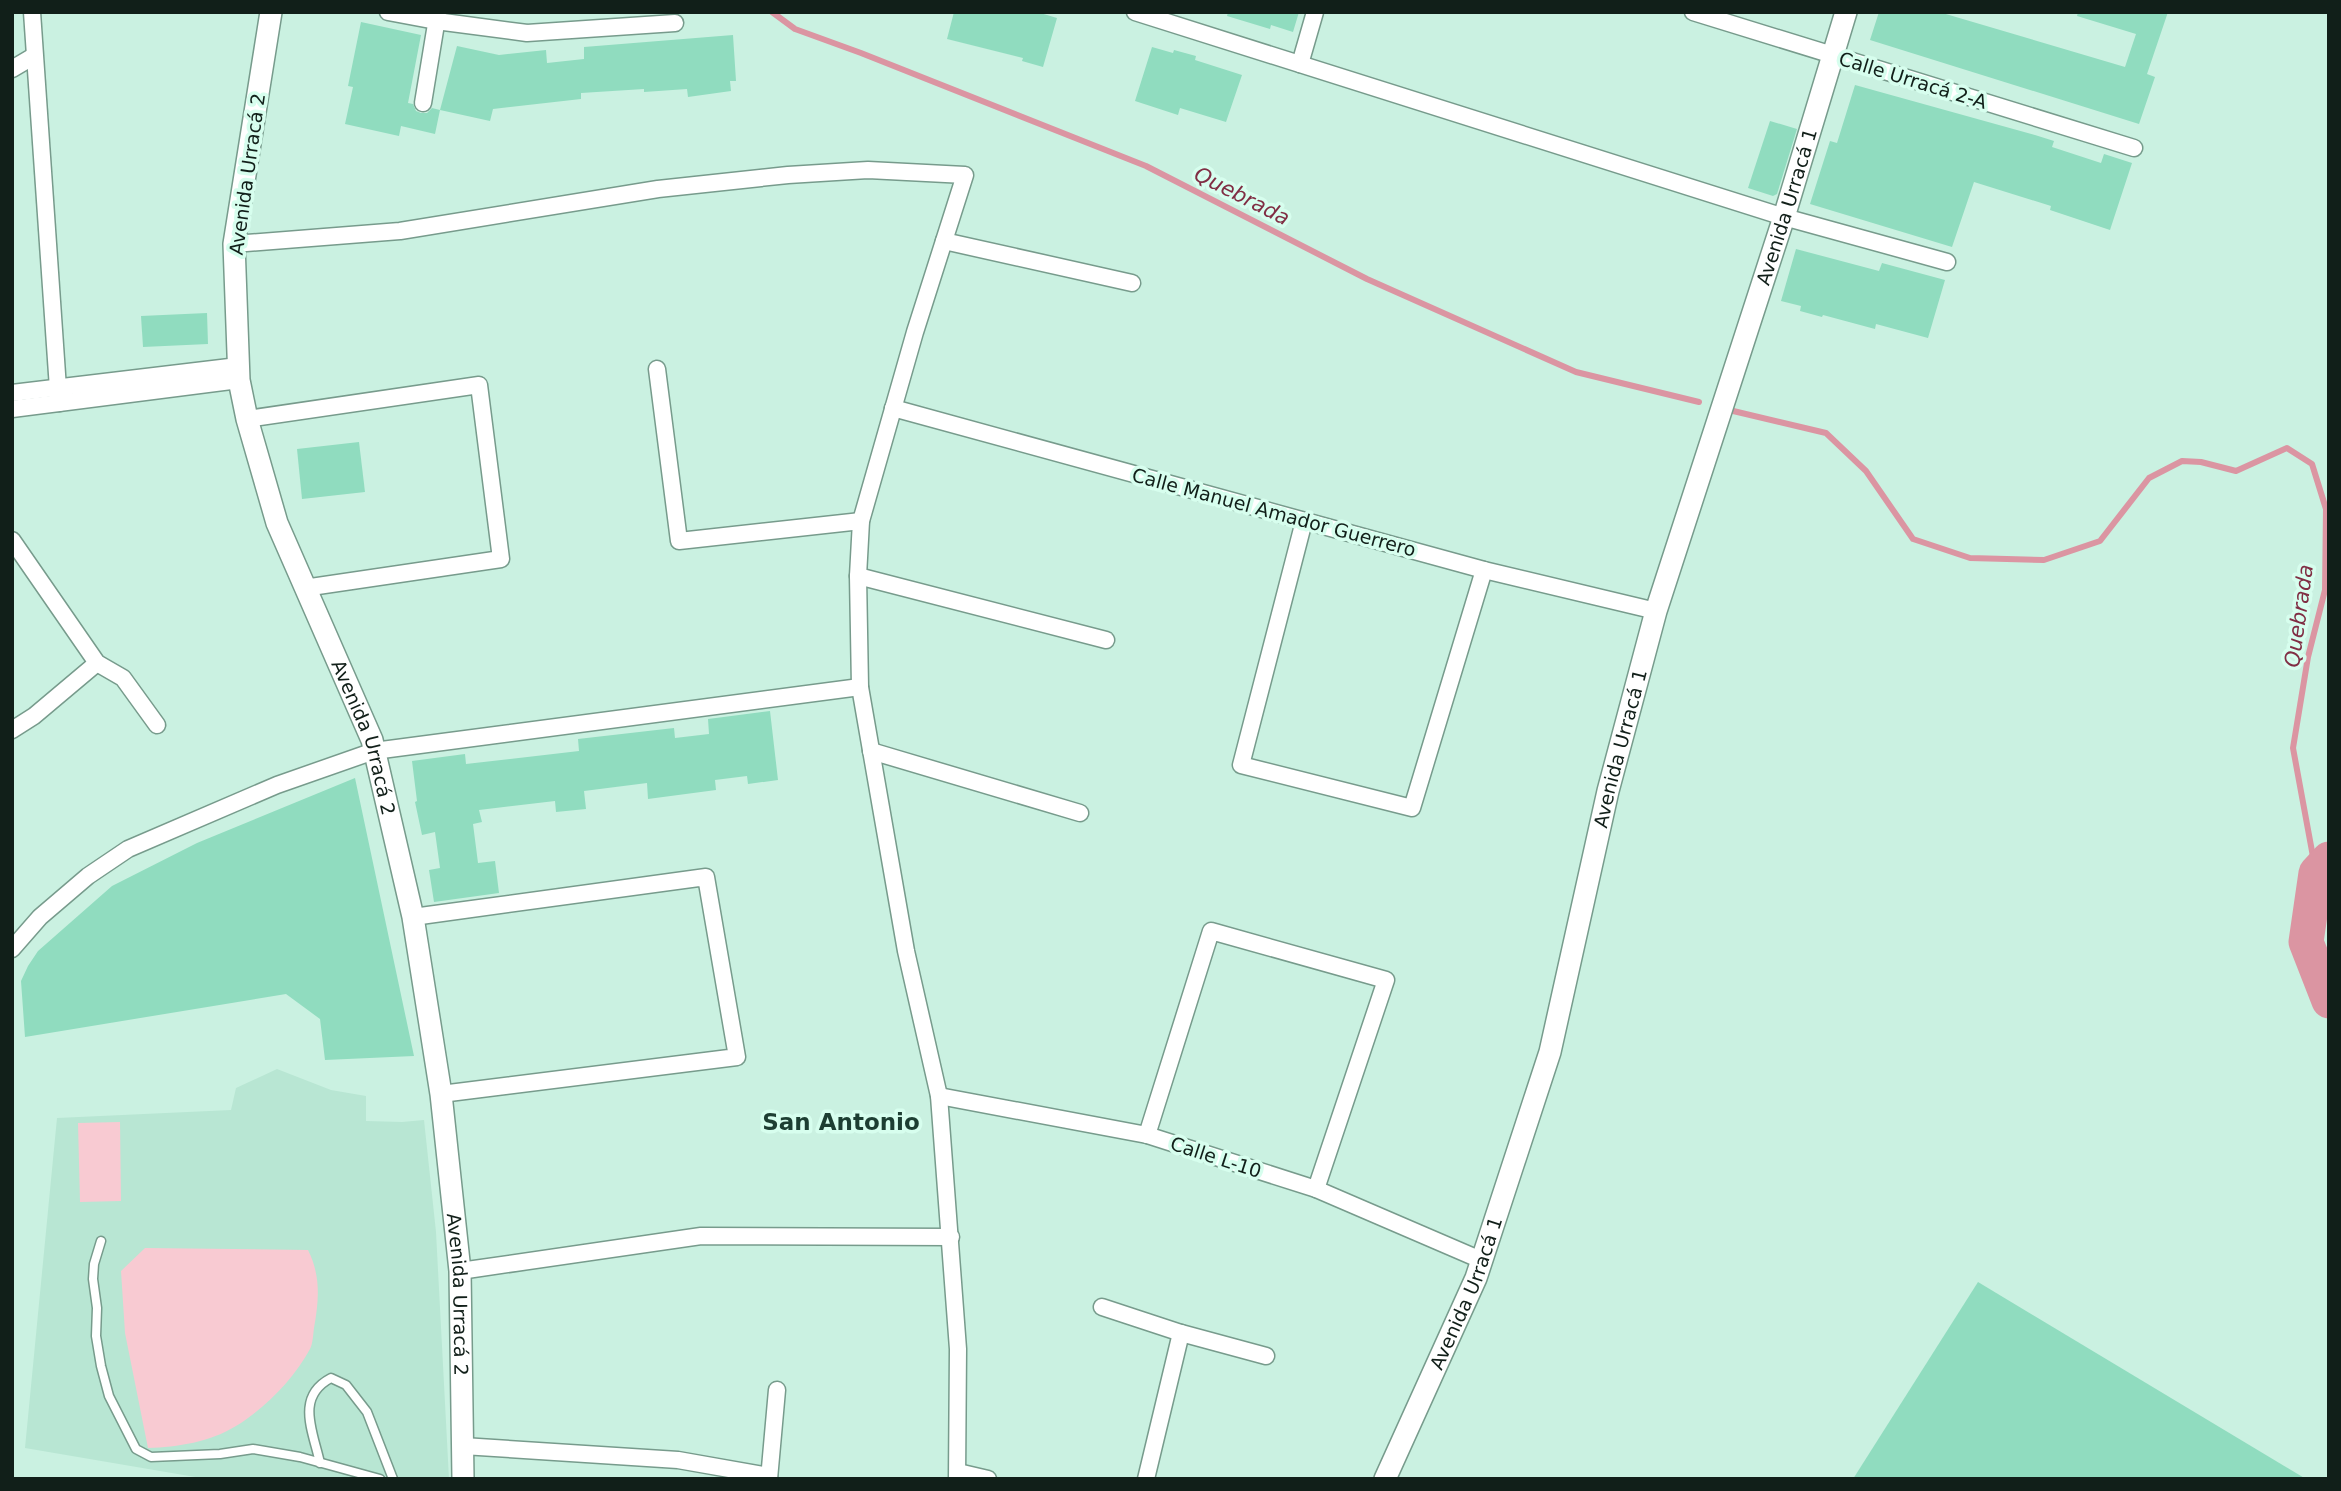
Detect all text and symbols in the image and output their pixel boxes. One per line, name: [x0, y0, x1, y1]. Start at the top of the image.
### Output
street label: Calle Urracá 2-A: [1836, 47, 1990, 113]
street label: Avenida Urracá 2: [225, 92, 269, 256]
street label: Avenida Urracá 1: [1752, 126, 1821, 288]
water label: Quebrada: [1190, 162, 1294, 230]
street label: Calle Manuel Amador Guerrero: [1130, 463, 1418, 561]
water label: Quebrada: [2280, 563, 2318, 669]
street label: Avenida Urracá 2: [327, 656, 400, 817]
street label: Avenida Urracá 1: [1589, 667, 1651, 830]
district label: San Antonio: [762, 1109, 920, 1135]
street label: Calle L-10: [1168, 1132, 1264, 1182]
street label: Avenida Urracá 2: [443, 1212, 473, 1376]
street label: Avenida Urracá 1: [1425, 1214, 1506, 1373]

